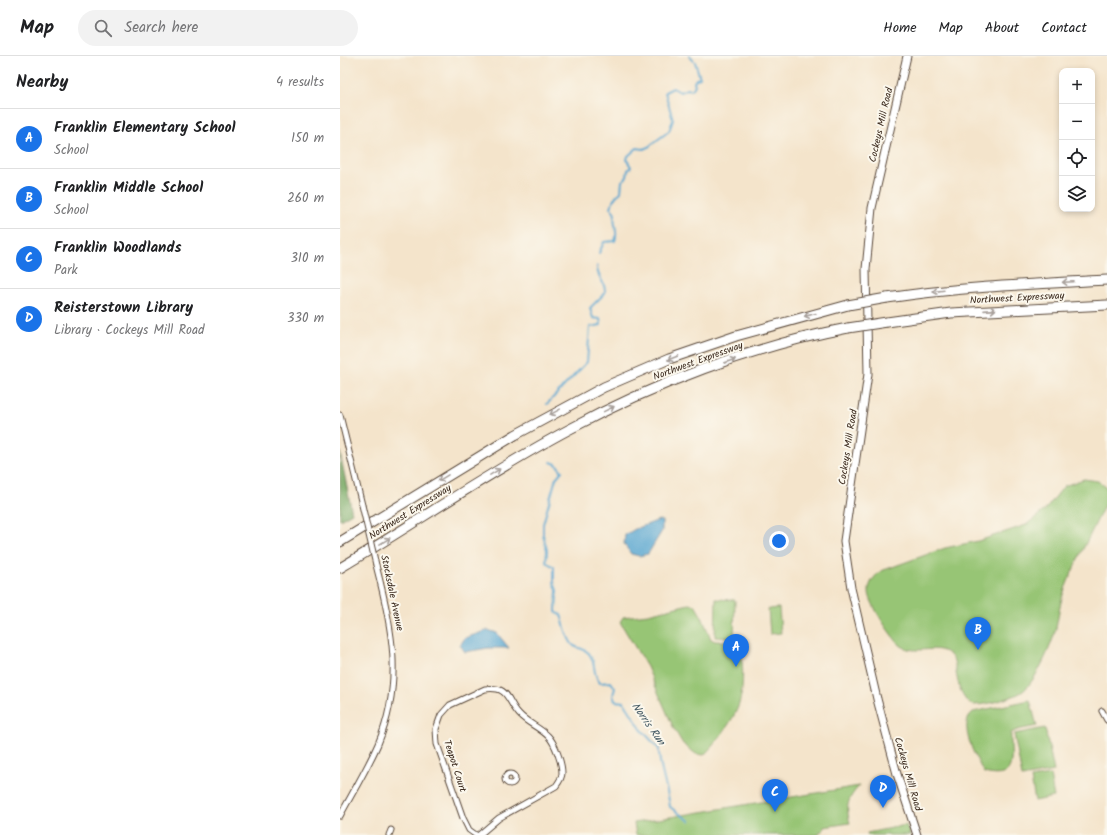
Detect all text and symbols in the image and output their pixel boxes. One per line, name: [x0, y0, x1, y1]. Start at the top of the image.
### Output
search box: [78, 10, 358, 46]
text: Map: [20, 13, 54, 43]
text: Search here: [124, 16, 198, 40]
icon: search: [92, 17, 114, 39]
text: Home: [883, 17, 917, 39]
text: Map: [939, 17, 963, 39]
text: About: [985, 17, 1019, 39]
text: Contact: [1041, 17, 1087, 39]
map controls: [1059, 68, 1095, 212]
button: +: [1059, 68, 1095, 104]
text: Nearby: [16, 69, 68, 96]
text: 4 results: [276, 72, 324, 93]
street label: Cockeys Mill Road: [865, 85, 898, 164]
button: −: [1059, 104, 1095, 140]
text: Franklin Elementary School: [54, 116, 236, 140]
text: A: [25, 128, 33, 149]
text: 150 m: [291, 128, 324, 149]
text: School: [54, 140, 89, 161]
button: locate: [1059, 140, 1095, 176]
text: Franklin Middle School: [54, 176, 203, 200]
button: layers: [1059, 176, 1095, 212]
text: B: [25, 188, 33, 209]
text: 260 m: [287, 188, 324, 209]
text: School: [54, 200, 89, 221]
text: Franklin Woodlands: [54, 236, 181, 260]
text: C: [25, 248, 33, 269]
text: 310 m: [290, 248, 324, 269]
text: Park: [54, 260, 78, 281]
one-way arrow: [1062, 279, 1075, 286]
one-way arrow: [932, 287, 945, 295]
street label: Northwest Expressway: [969, 288, 1065, 308]
text: Reisterstown Library: [54, 296, 193, 320]
one-way arrow: [983, 306, 996, 313]
text: D: [25, 308, 33, 329]
text: 330 m: [287, 308, 324, 329]
one-way arrow: [804, 312, 817, 319]
text: Library · Cockeys Mill Road: [54, 320, 205, 341]
street label: Northwest Expressway: [651, 337, 745, 385]
one-way arrow: [667, 355, 679, 363]
one-way arrow: [723, 356, 735, 364]
one-way arrow: [603, 405, 615, 412]
street label: Cockeys Mill Road: [834, 407, 862, 486]
one-way arrow: [549, 409, 561, 417]
one-way arrow: [489, 467, 501, 475]
one-way arrow: [437, 475, 449, 483]
street label: Northwest Expressway: [366, 480, 455, 544]
your location: [769, 531, 789, 551]
one-way arrow: [379, 536, 391, 544]
street label: Stocksdale Avenue: [376, 554, 408, 633]
pin: B: [965, 617, 991, 650]
pin: A: [723, 634, 749, 667]
water label: Norris Run: [627, 699, 670, 750]
street label: Cockeys Mill Road: [890, 735, 926, 814]
street label: Teapot Court: [439, 738, 471, 794]
pin: D: [870, 775, 896, 808]
pin: C: [762, 779, 788, 812]

